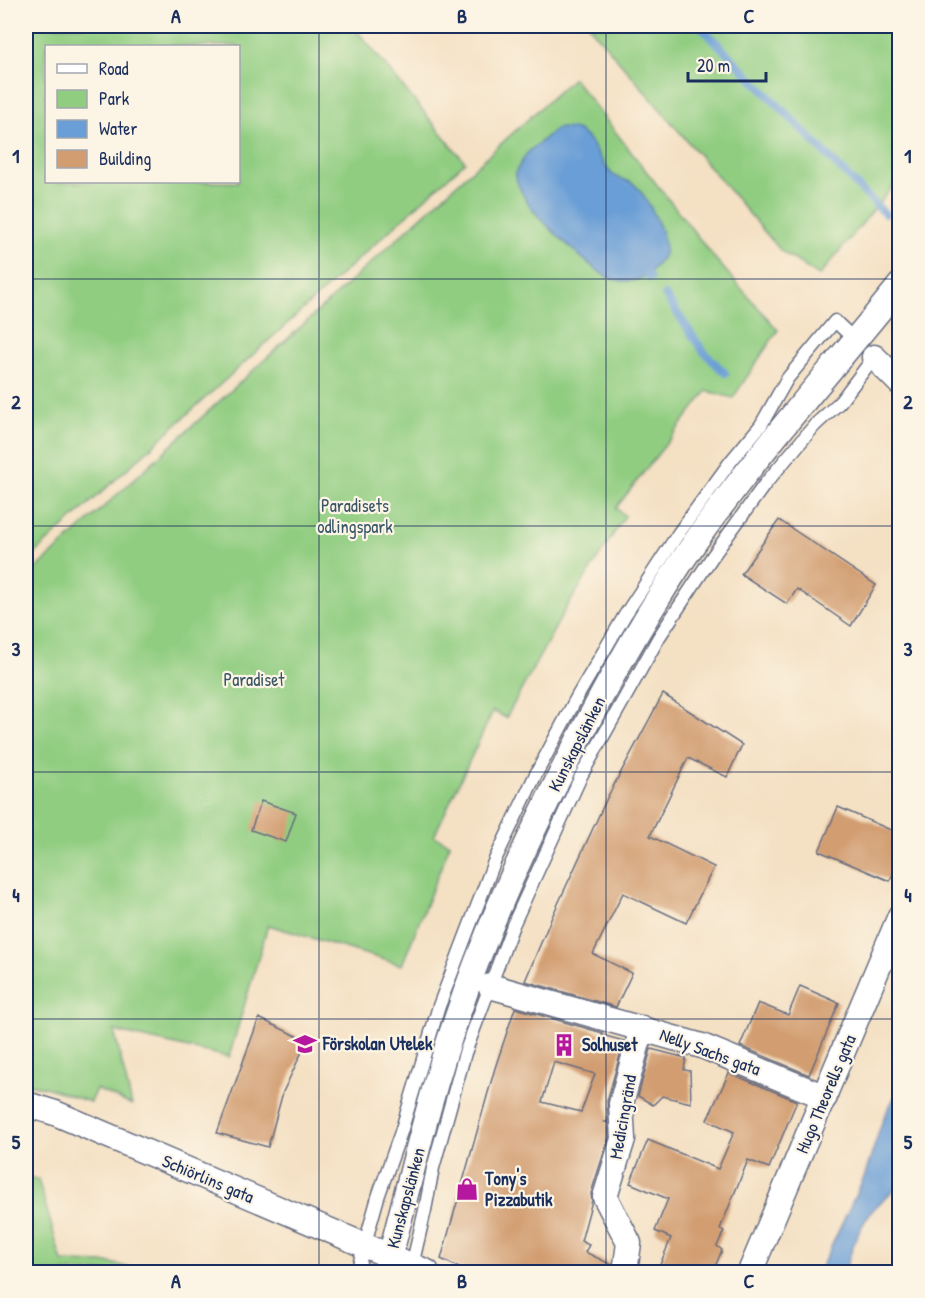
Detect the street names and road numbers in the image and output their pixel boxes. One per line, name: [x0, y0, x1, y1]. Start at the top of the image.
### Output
street label: Kunskapslänken: [542, 692, 611, 796]
street label: Nelly Sachs gata: [656, 1022, 764, 1081]
street label: Hugo Theorells gata: [789, 1031, 862, 1157]
street label: Medicingränd: [603, 1073, 642, 1161]
street label: Kunskapslänken: [380, 1145, 431, 1251]
street label: Schiörlins gata: [158, 1148, 258, 1209]

